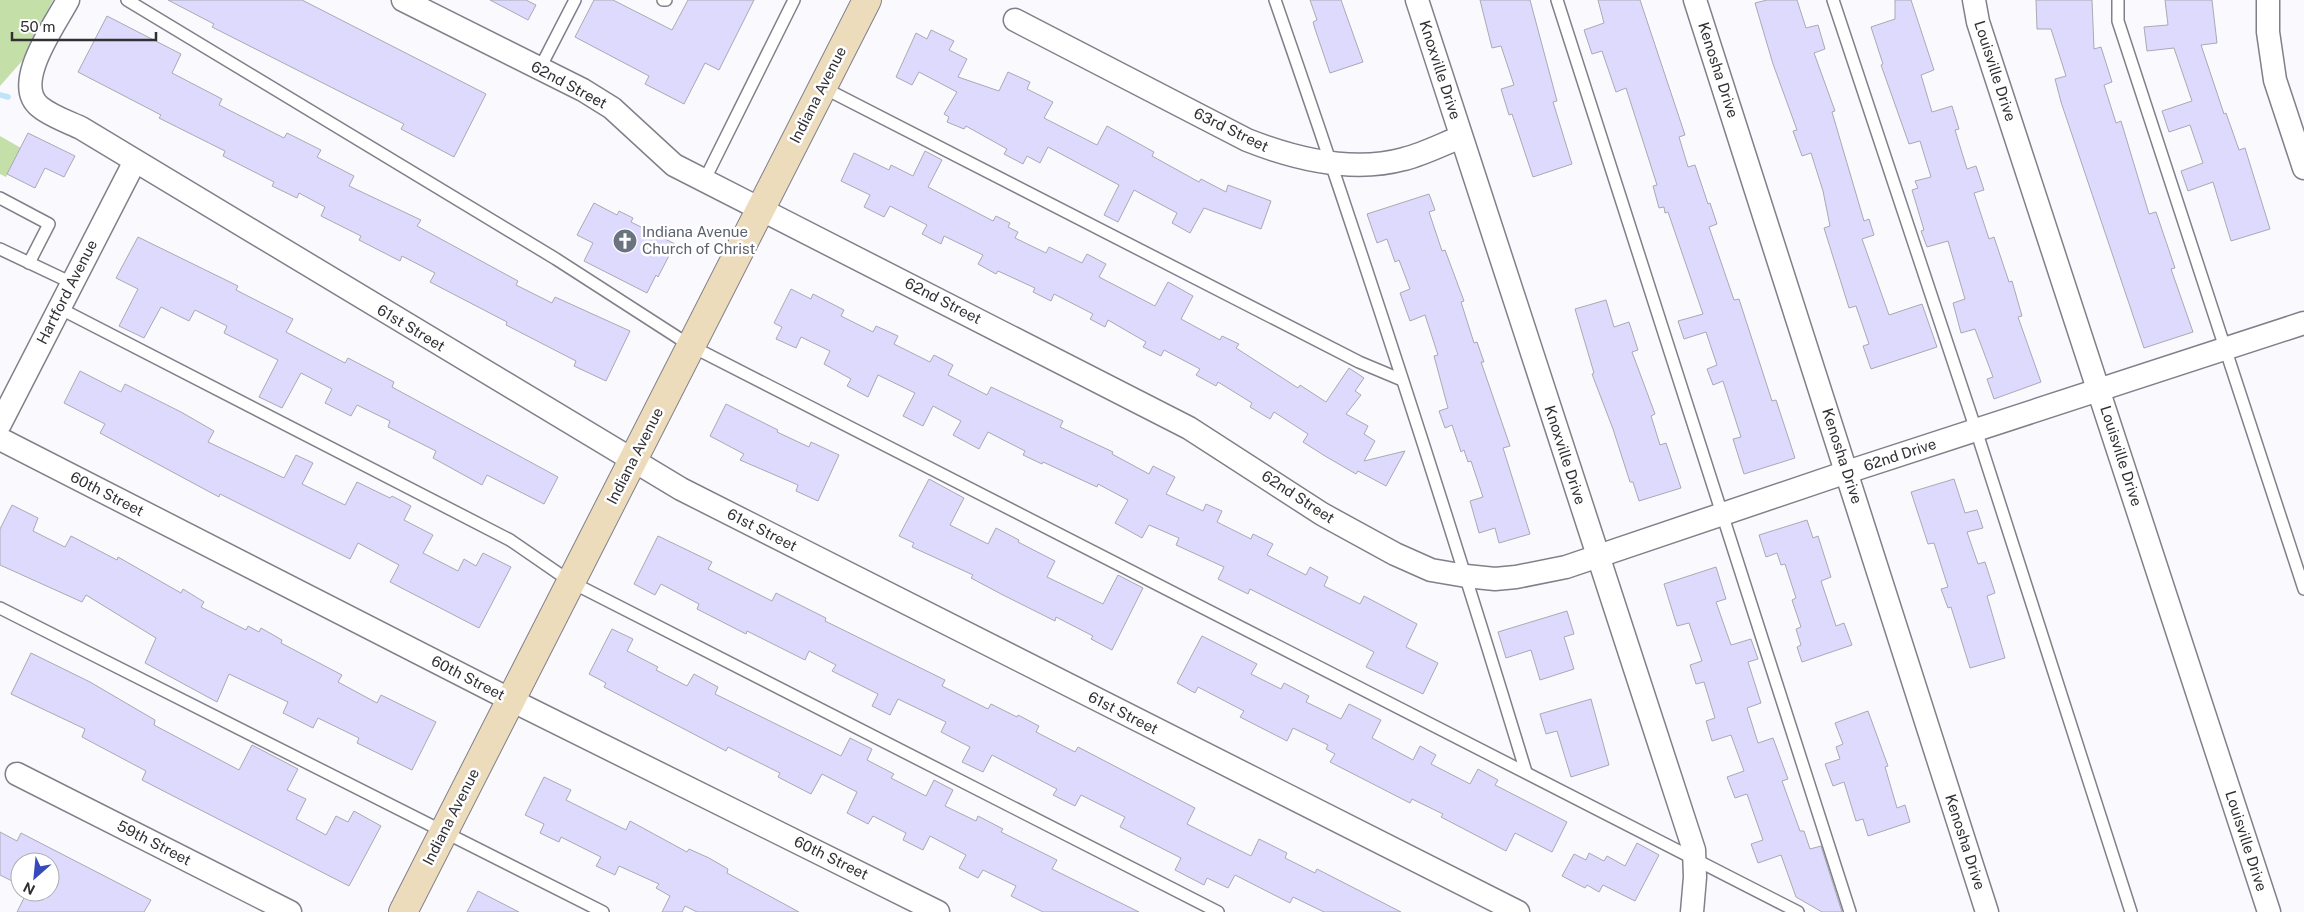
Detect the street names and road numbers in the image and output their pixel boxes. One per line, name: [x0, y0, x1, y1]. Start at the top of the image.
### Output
street label: Knoxville Drive: [1416, 18, 1464, 122]
street label: Louisville Drive: [1971, 18, 2020, 123]
street label: Kenosha Drive: [1695, 20, 1742, 120]
street label: Indiana Avenue: [786, 44, 849, 146]
street label: 62nd Street: [528, 57, 610, 112]
street label: 63rd Street: [1191, 104, 1271, 155]
street label: Hartford Avenue: [33, 237, 100, 347]
street label: 62nd Street: [902, 274, 984, 327]
street label: 61st Street: [374, 301, 448, 355]
street label: Knoxville Drive: [1541, 403, 1589, 507]
street label: Louisville Drive: [2097, 403, 2146, 508]
street label: Indiana Avenue: [603, 405, 666, 507]
street label: Kenosha Drive: [1819, 406, 1866, 506]
street label: 62nd Drive: [1861, 435, 1938, 474]
street label: 62nd Street: [1259, 467, 1338, 526]
street label: 60th Street: [68, 468, 147, 519]
street label: 61st Street: [724, 505, 800, 554]
street label: 60th Street: [429, 652, 508, 703]
street label: 61st Street: [1085, 688, 1161, 737]
street label: Indiana Avenue: [419, 766, 482, 868]
street label: Louisville Drive: [2222, 788, 2271, 893]
street label: Kenosha Drive: [1942, 792, 1989, 892]
street label: 59th Street: [114, 817, 194, 869]
street label: 60th Street: [791, 832, 871, 883]

